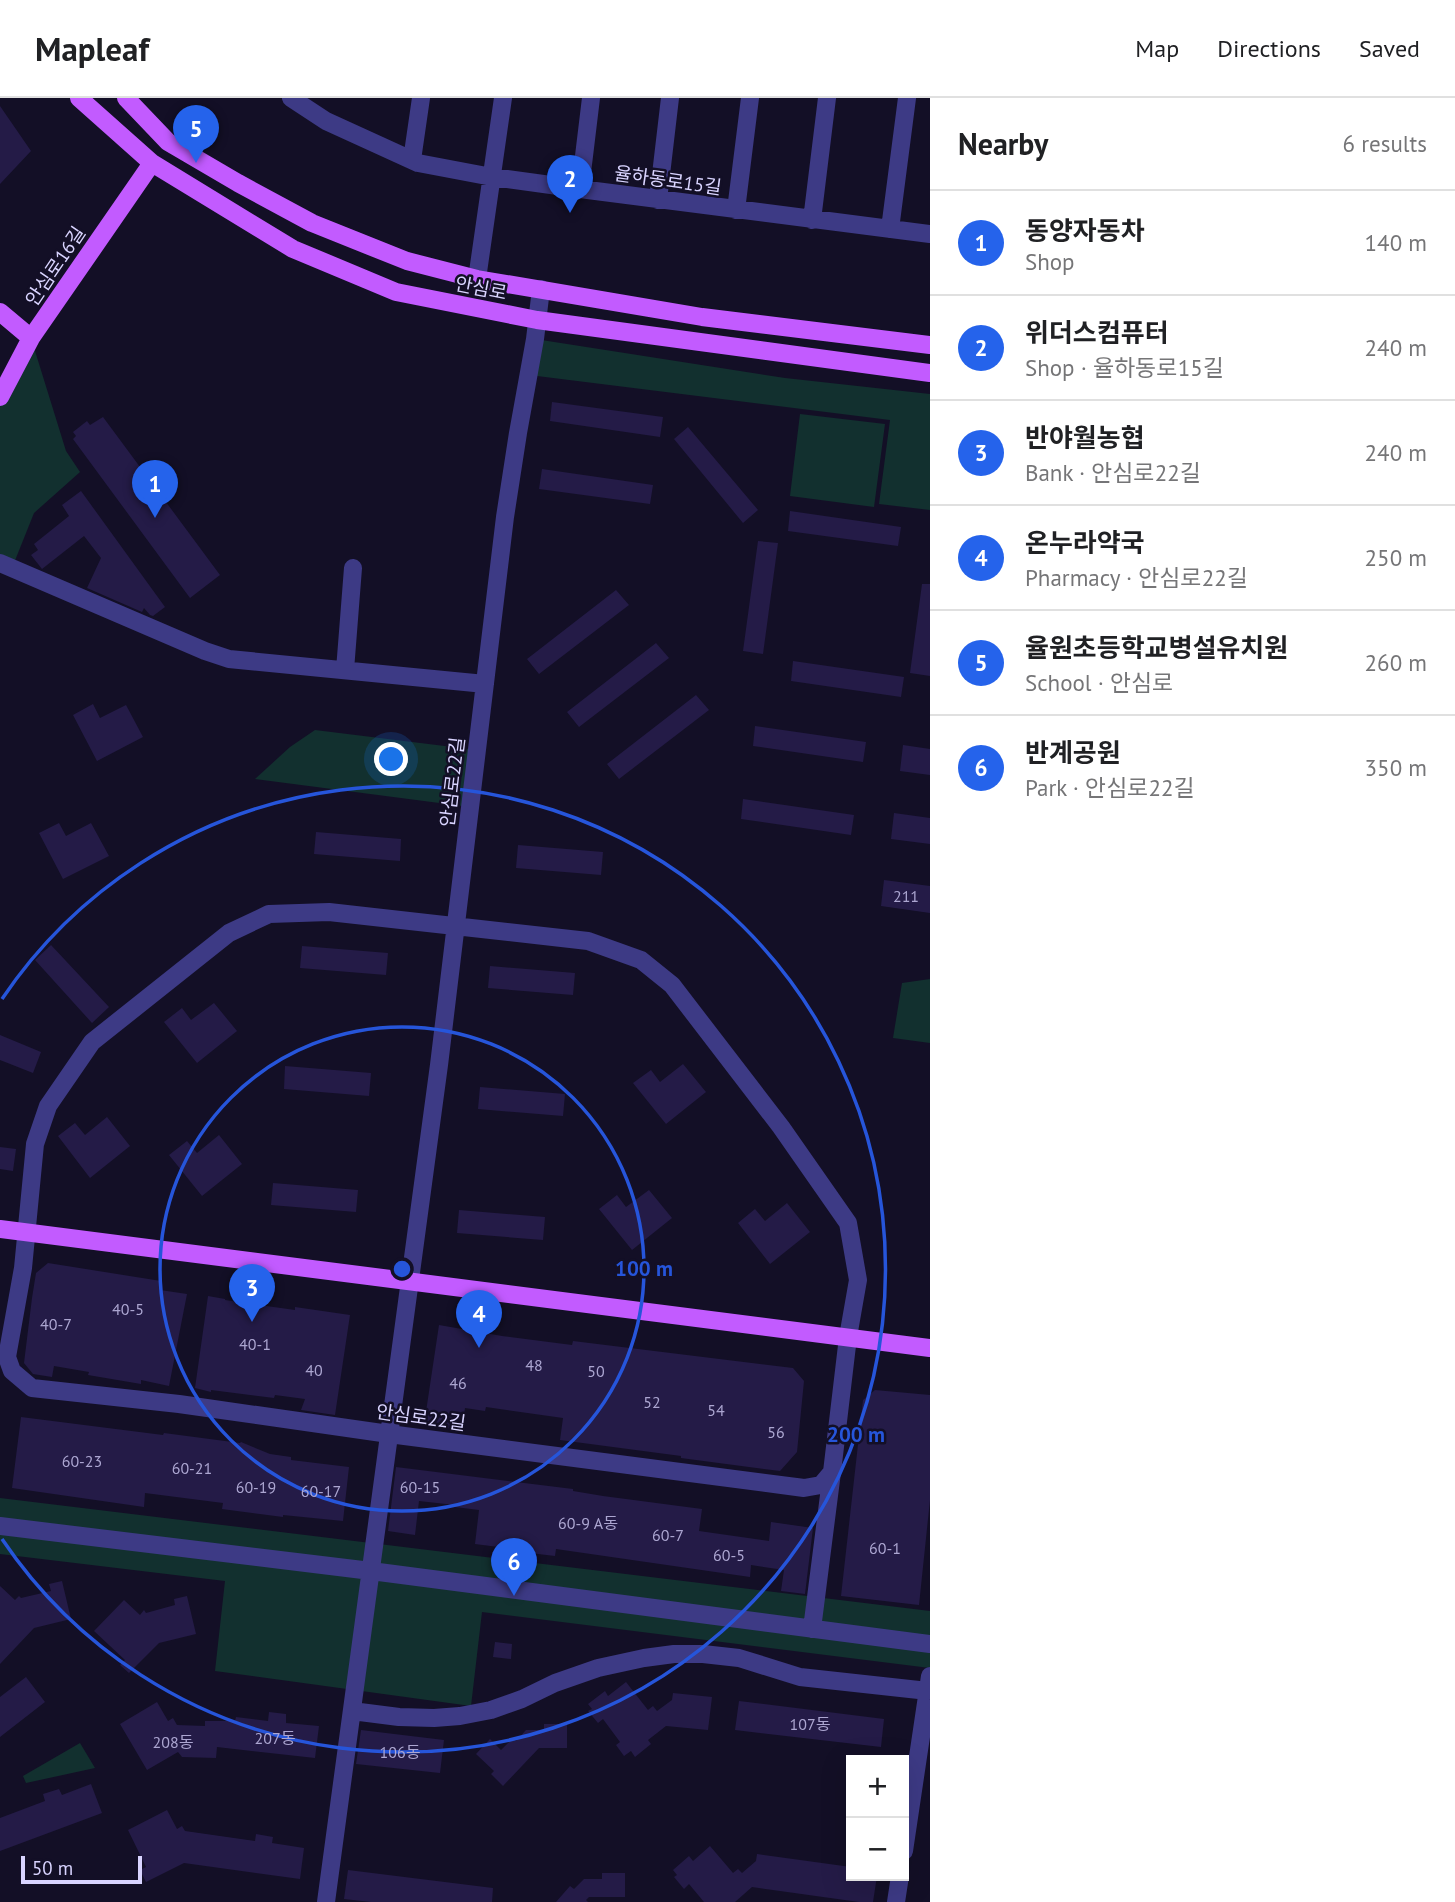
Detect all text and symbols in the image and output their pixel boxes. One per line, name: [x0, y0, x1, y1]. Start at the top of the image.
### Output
text: Mapleaf: [35, 27, 149, 70]
text: Map: [1135, 33, 1179, 64]
text: Directions: [1217, 33, 1321, 64]
text: Saved: [1359, 33, 1420, 64]
pin: 5: [173, 105, 219, 163]
text: Nearby: [958, 124, 1048, 163]
text: 6 results: [1343, 129, 1427, 158]
pin: 2: [547, 155, 593, 213]
street label: 율하동로15길: [613, 161, 723, 199]
text: 동양자동차: [1025, 214, 1145, 247]
street label: 안심로16길: [20, 222, 90, 310]
text: 1: [974, 228, 988, 257]
text: 140 m: [1365, 228, 1427, 257]
text: Shop: [1025, 247, 1075, 276]
street label: 안심로: [453, 271, 509, 305]
text: 위더스컴퓨터: [1025, 316, 1169, 349]
text: 2: [974, 333, 988, 362]
text: 240 m: [1365, 333, 1427, 362]
text: Shop · 율하동로15길: [1025, 353, 1224, 382]
text: 반야월농협: [1025, 421, 1145, 454]
text: 3: [974, 438, 988, 467]
text: 240 m: [1365, 438, 1427, 467]
text: Bank · 안심로22길: [1025, 458, 1201, 487]
pin: 1: [132, 460, 178, 518]
text: 온누라약국: [1025, 526, 1145, 559]
text: 4: [974, 543, 988, 572]
text: 250 m: [1365, 543, 1427, 572]
text: Pharmacy · 안심로22길: [1025, 563, 1248, 592]
text: 율원초등학교병설유치원: [1025, 631, 1288, 664]
text: 5: [974, 648, 988, 677]
text: 260 m: [1365, 648, 1427, 677]
text: School · 안심로: [1025, 668, 1173, 697]
street label: 안심로22길: [435, 736, 469, 828]
text: 반계공원: [1025, 736, 1121, 769]
your location: [374, 742, 408, 776]
text: 6: [974, 753, 988, 782]
text: 350 m: [1365, 753, 1427, 782]
text: Park · 안심로22길: [1025, 773, 1195, 802]
house number: 211: [893, 886, 919, 906]
text: 100 m: [615, 1255, 673, 1282]
centre of rings: [390, 1257, 414, 1281]
pin: 3: [229, 1264, 275, 1322]
pin: 4: [456, 1290, 502, 1348]
house number: 40-5: [112, 1299, 144, 1319]
house number: 40-7: [40, 1314, 72, 1334]
house number: 40-1: [239, 1334, 271, 1354]
house number: 48: [525, 1355, 543, 1375]
house number: 40: [305, 1360, 323, 1380]
house number: 50: [587, 1361, 605, 1381]
house number: 46: [449, 1373, 467, 1393]
house number: 52: [643, 1392, 661, 1412]
street label: 안심로22길: [374, 1399, 468, 1435]
house number: 54: [707, 1400, 725, 1420]
text: 200 m: [827, 1421, 885, 1448]
house number: 56: [767, 1422, 785, 1442]
house number: 60-23: [62, 1451, 102, 1471]
house number: 60-21: [172, 1458, 212, 1478]
house number: 60-19: [236, 1477, 276, 1497]
house number: 60-15: [400, 1477, 440, 1497]
house number: 60-17: [301, 1481, 341, 1501]
house number: 60-9 A동: [558, 1513, 618, 1533]
house number: 60-7: [652, 1525, 684, 1545]
pin: 6: [491, 1538, 537, 1596]
house number: 60-1: [869, 1538, 901, 1558]
house number: 60-5: [713, 1545, 745, 1565]
house number: 107동: [790, 1714, 831, 1734]
house number: 207동: [255, 1728, 296, 1748]
house number: 208동: [153, 1732, 194, 1752]
house number: 106동: [380, 1742, 421, 1762]
map controls: [846, 1755, 909, 1881]
button: +: [846, 1755, 909, 1818]
button: −: [846, 1818, 909, 1881]
scale bar: [21, 1853, 142, 1885]
text: 50 m: [32, 1856, 73, 1880]

